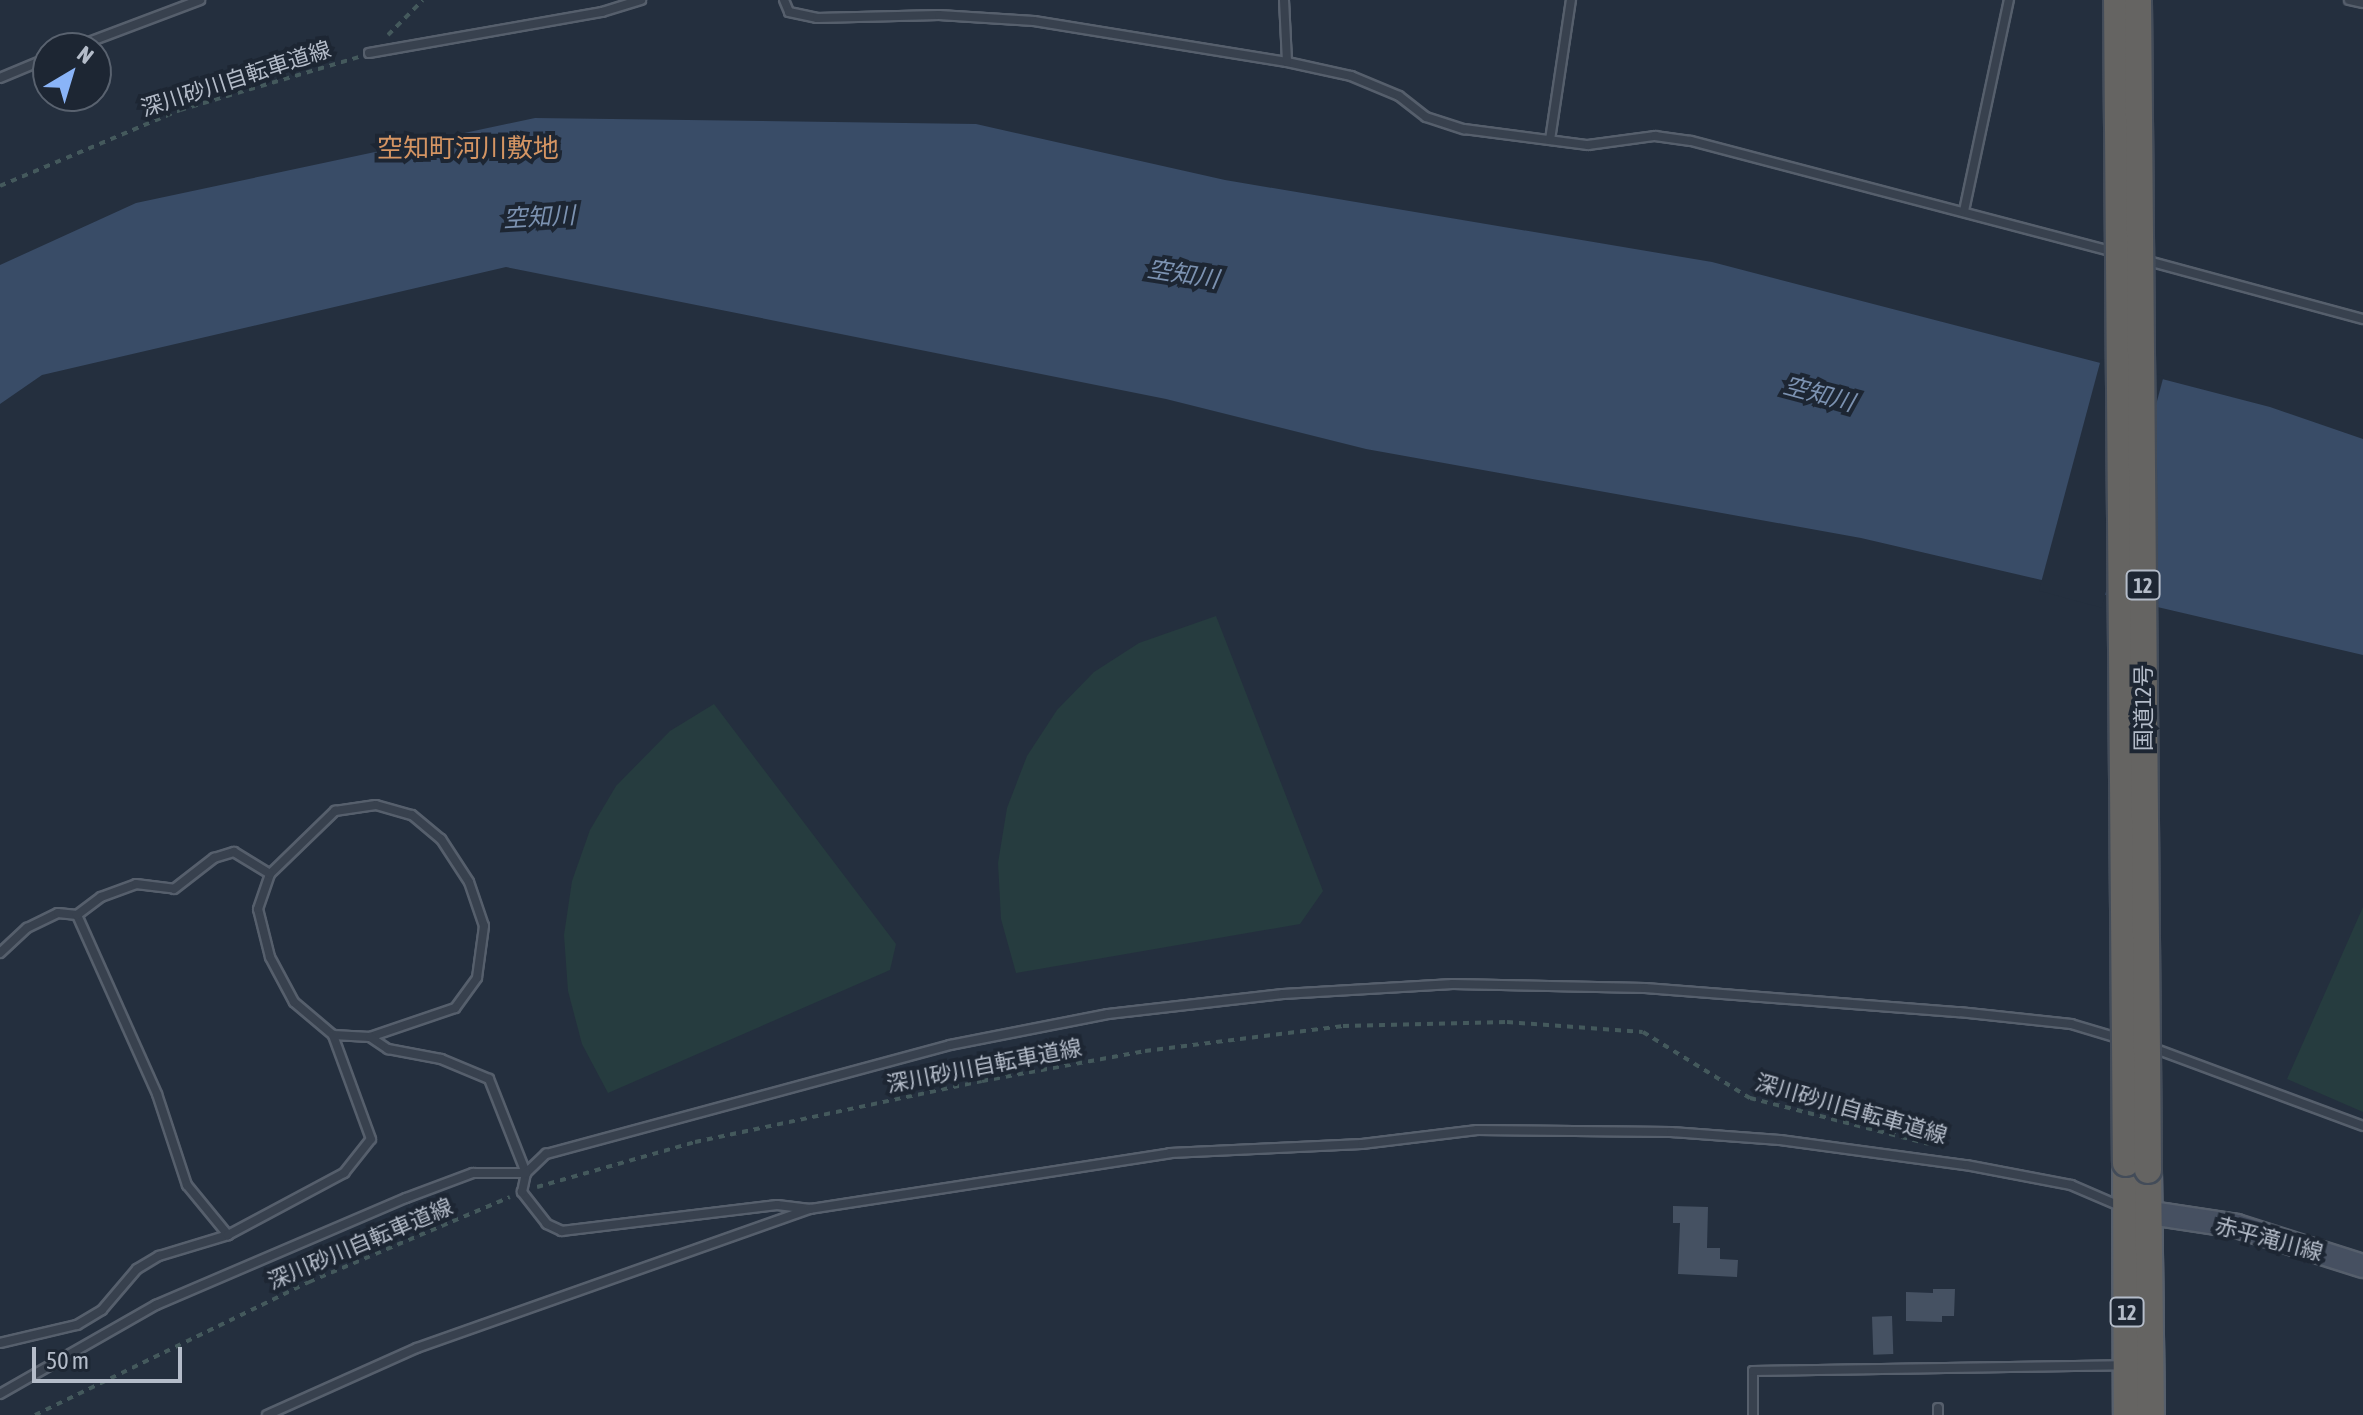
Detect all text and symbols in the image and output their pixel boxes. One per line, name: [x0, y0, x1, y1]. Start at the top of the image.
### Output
north arrow: [32, 32, 112, 112]
street label: 深川砂川自転車道線: [138, 36, 334, 122]
text: N: [72, 40, 99, 69]
district label: 空知町河川敷地: [377, 133, 559, 165]
water label: 空知川: [502, 201, 576, 233]
water label: 空知川: [1145, 254, 1221, 294]
water label: 空知川: [1780, 371, 1858, 417]
road number: 12: [2125, 569, 2161, 601]
street label: 国道12号: [2131, 665, 2157, 751]
street label: 深川砂川自転車道線: [884, 1034, 1084, 1098]
street label: 深川砂川自転車道線: [1752, 1069, 1950, 1149]
street label: 深川砂川自転車道線: [264, 1193, 456, 1295]
street label: 赤平滝川線: [2212, 1212, 2326, 1266]
road number: 12: [2109, 1296, 2145, 1328]
scale bar: [36, 1331, 186, 1381]
text: 50 m: [46, 1347, 89, 1374]

